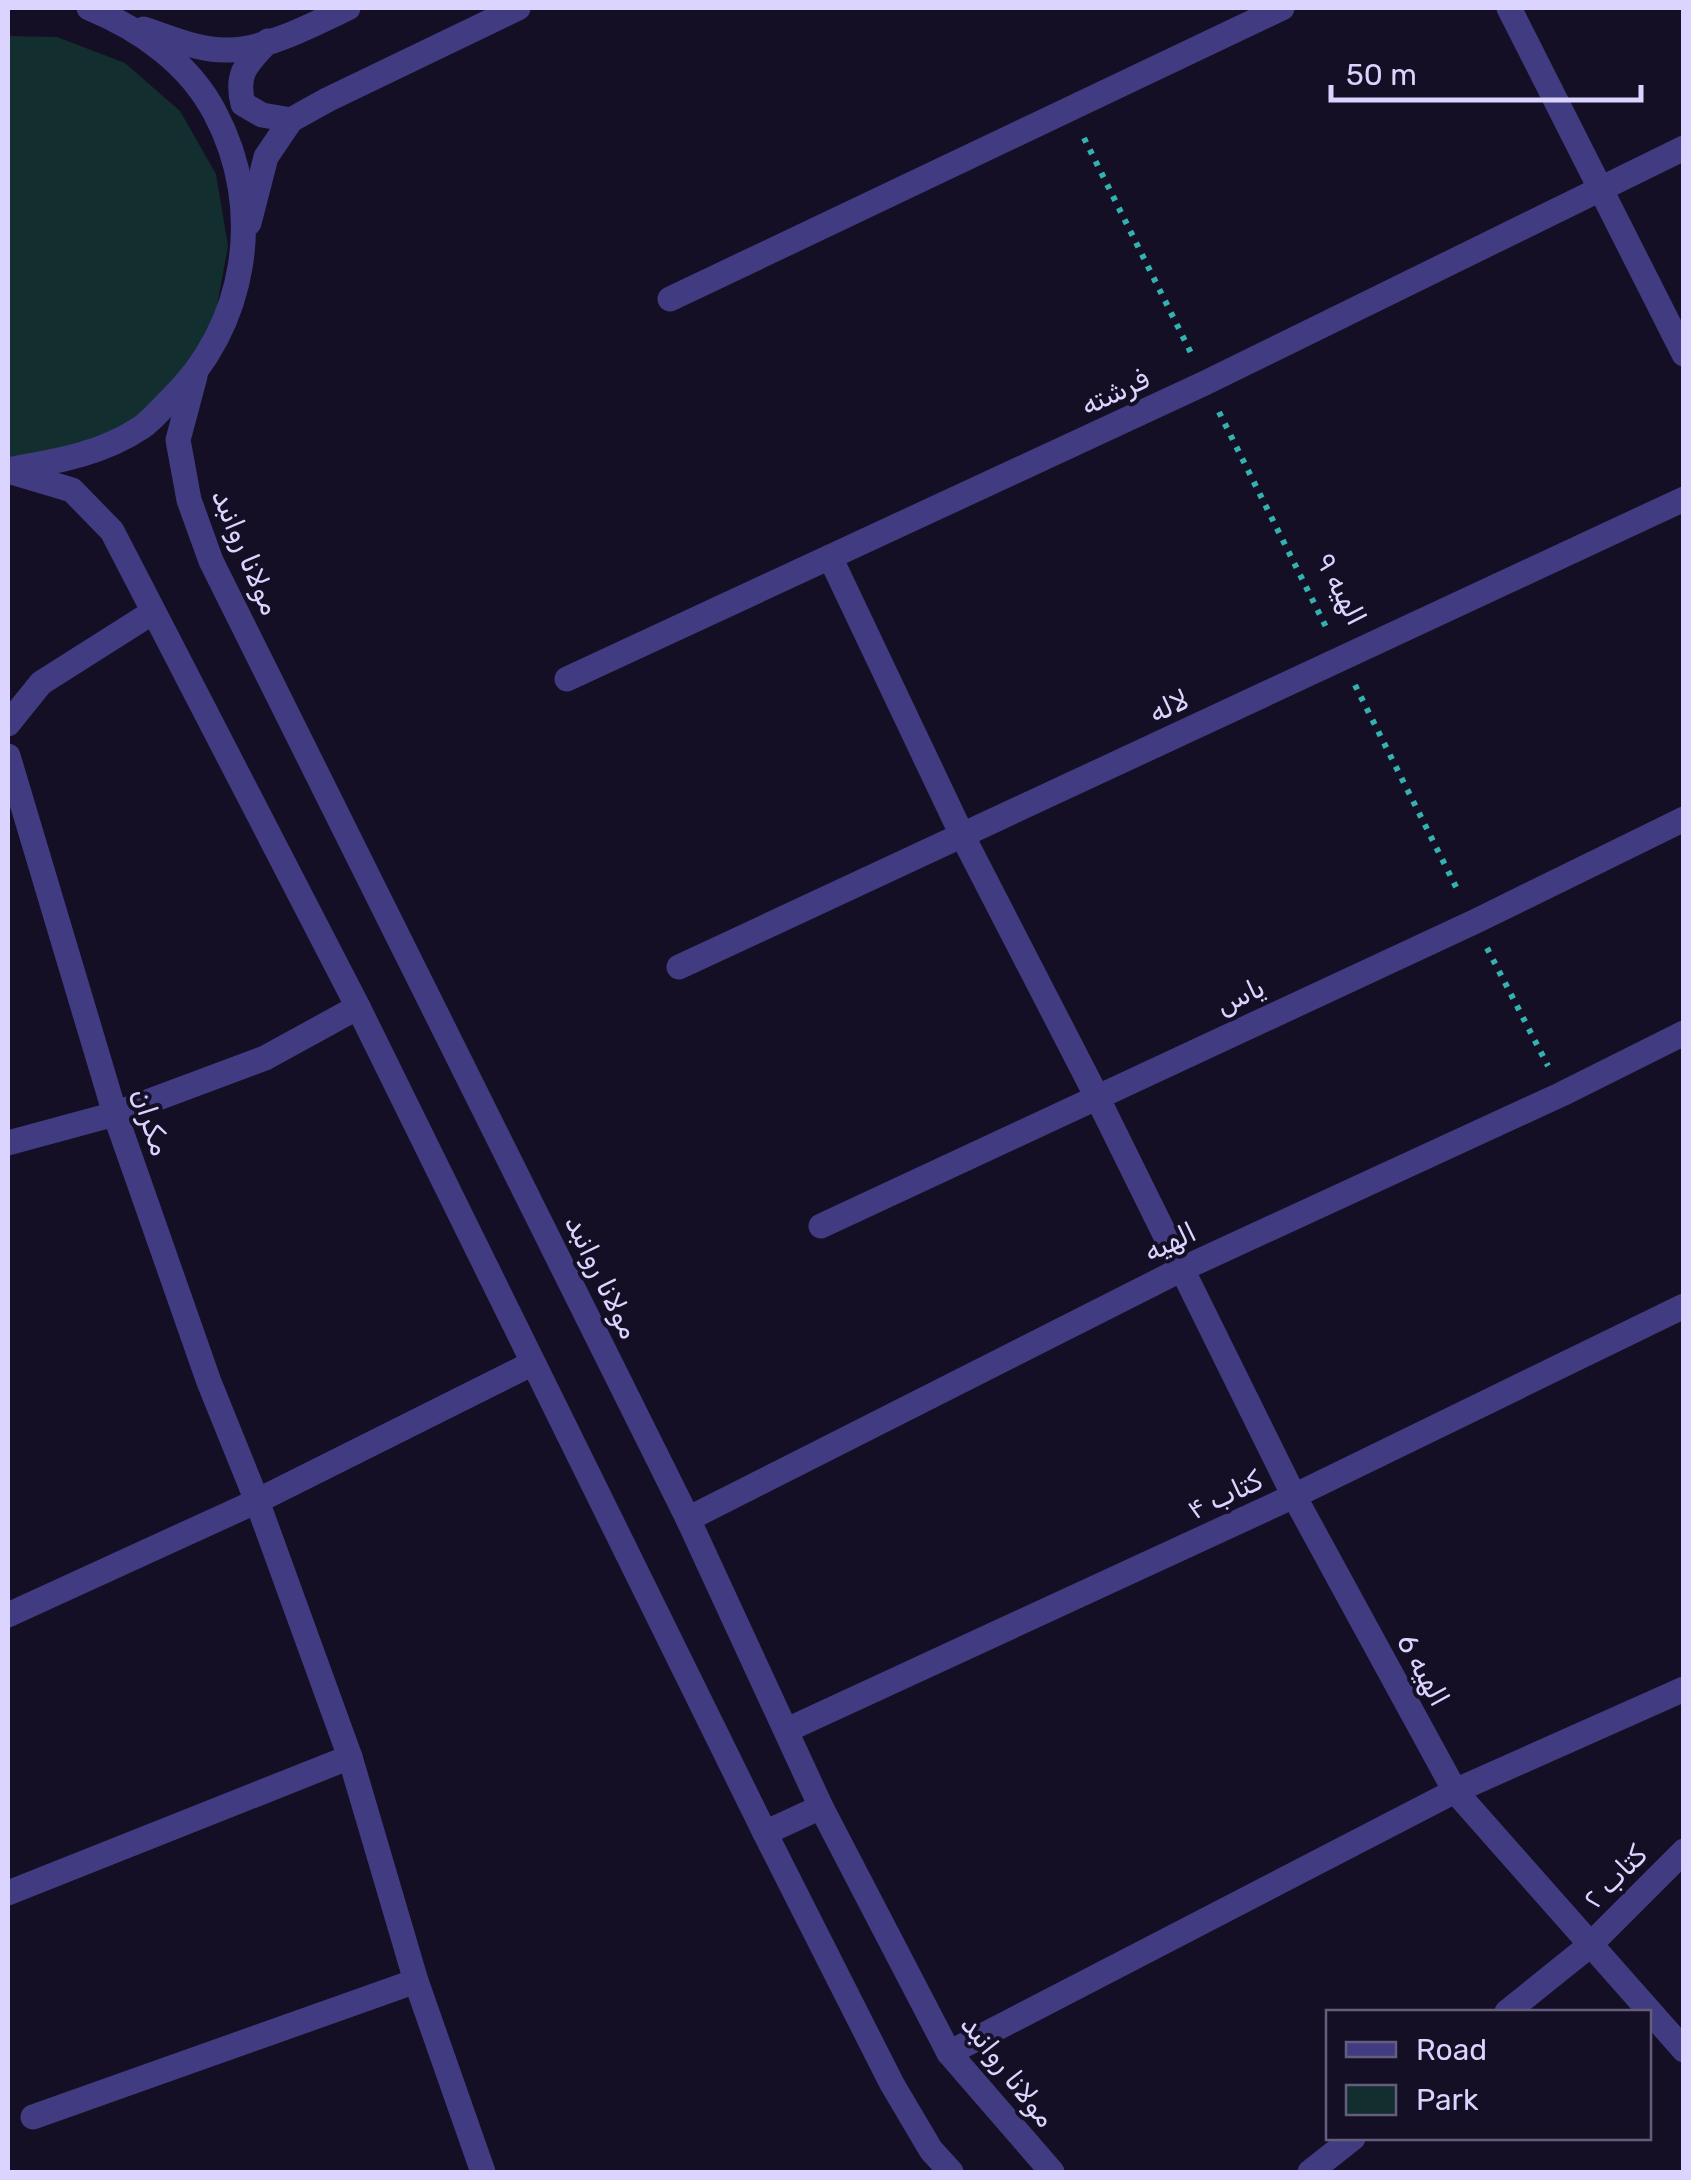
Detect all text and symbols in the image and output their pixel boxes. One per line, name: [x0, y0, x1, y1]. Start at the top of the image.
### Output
scale bar: [1331, 40, 1641, 102]
text: 50 m: [1346, 57, 1417, 93]
street label: فرشته: [1076, 362, 1154, 422]
street label: مولانا روانبد: [205, 484, 287, 620]
street label: الهیه ۹: [1309, 547, 1373, 631]
street label: لاله: [1144, 683, 1194, 729]
street label: یاس: [1210, 971, 1270, 1021]
street label: مکران: [125, 1084, 177, 1160]
street label: مولانا روانبد: [558, 1210, 646, 1344]
street label: الهیه: [1139, 1215, 1201, 1269]
street label: کتاب ۴: [1183, 1463, 1268, 1526]
street label: الهیه 6: [1390, 1628, 1456, 1712]
street label: کتاب ۲: [1576, 1838, 1654, 1916]
street label: مولانا روانبد: [954, 2008, 1062, 2134]
legend: [1326, 2010, 1651, 2140]
text: Road: [1416, 2032, 1487, 2068]
text: Park: [1416, 2082, 1479, 2118]

